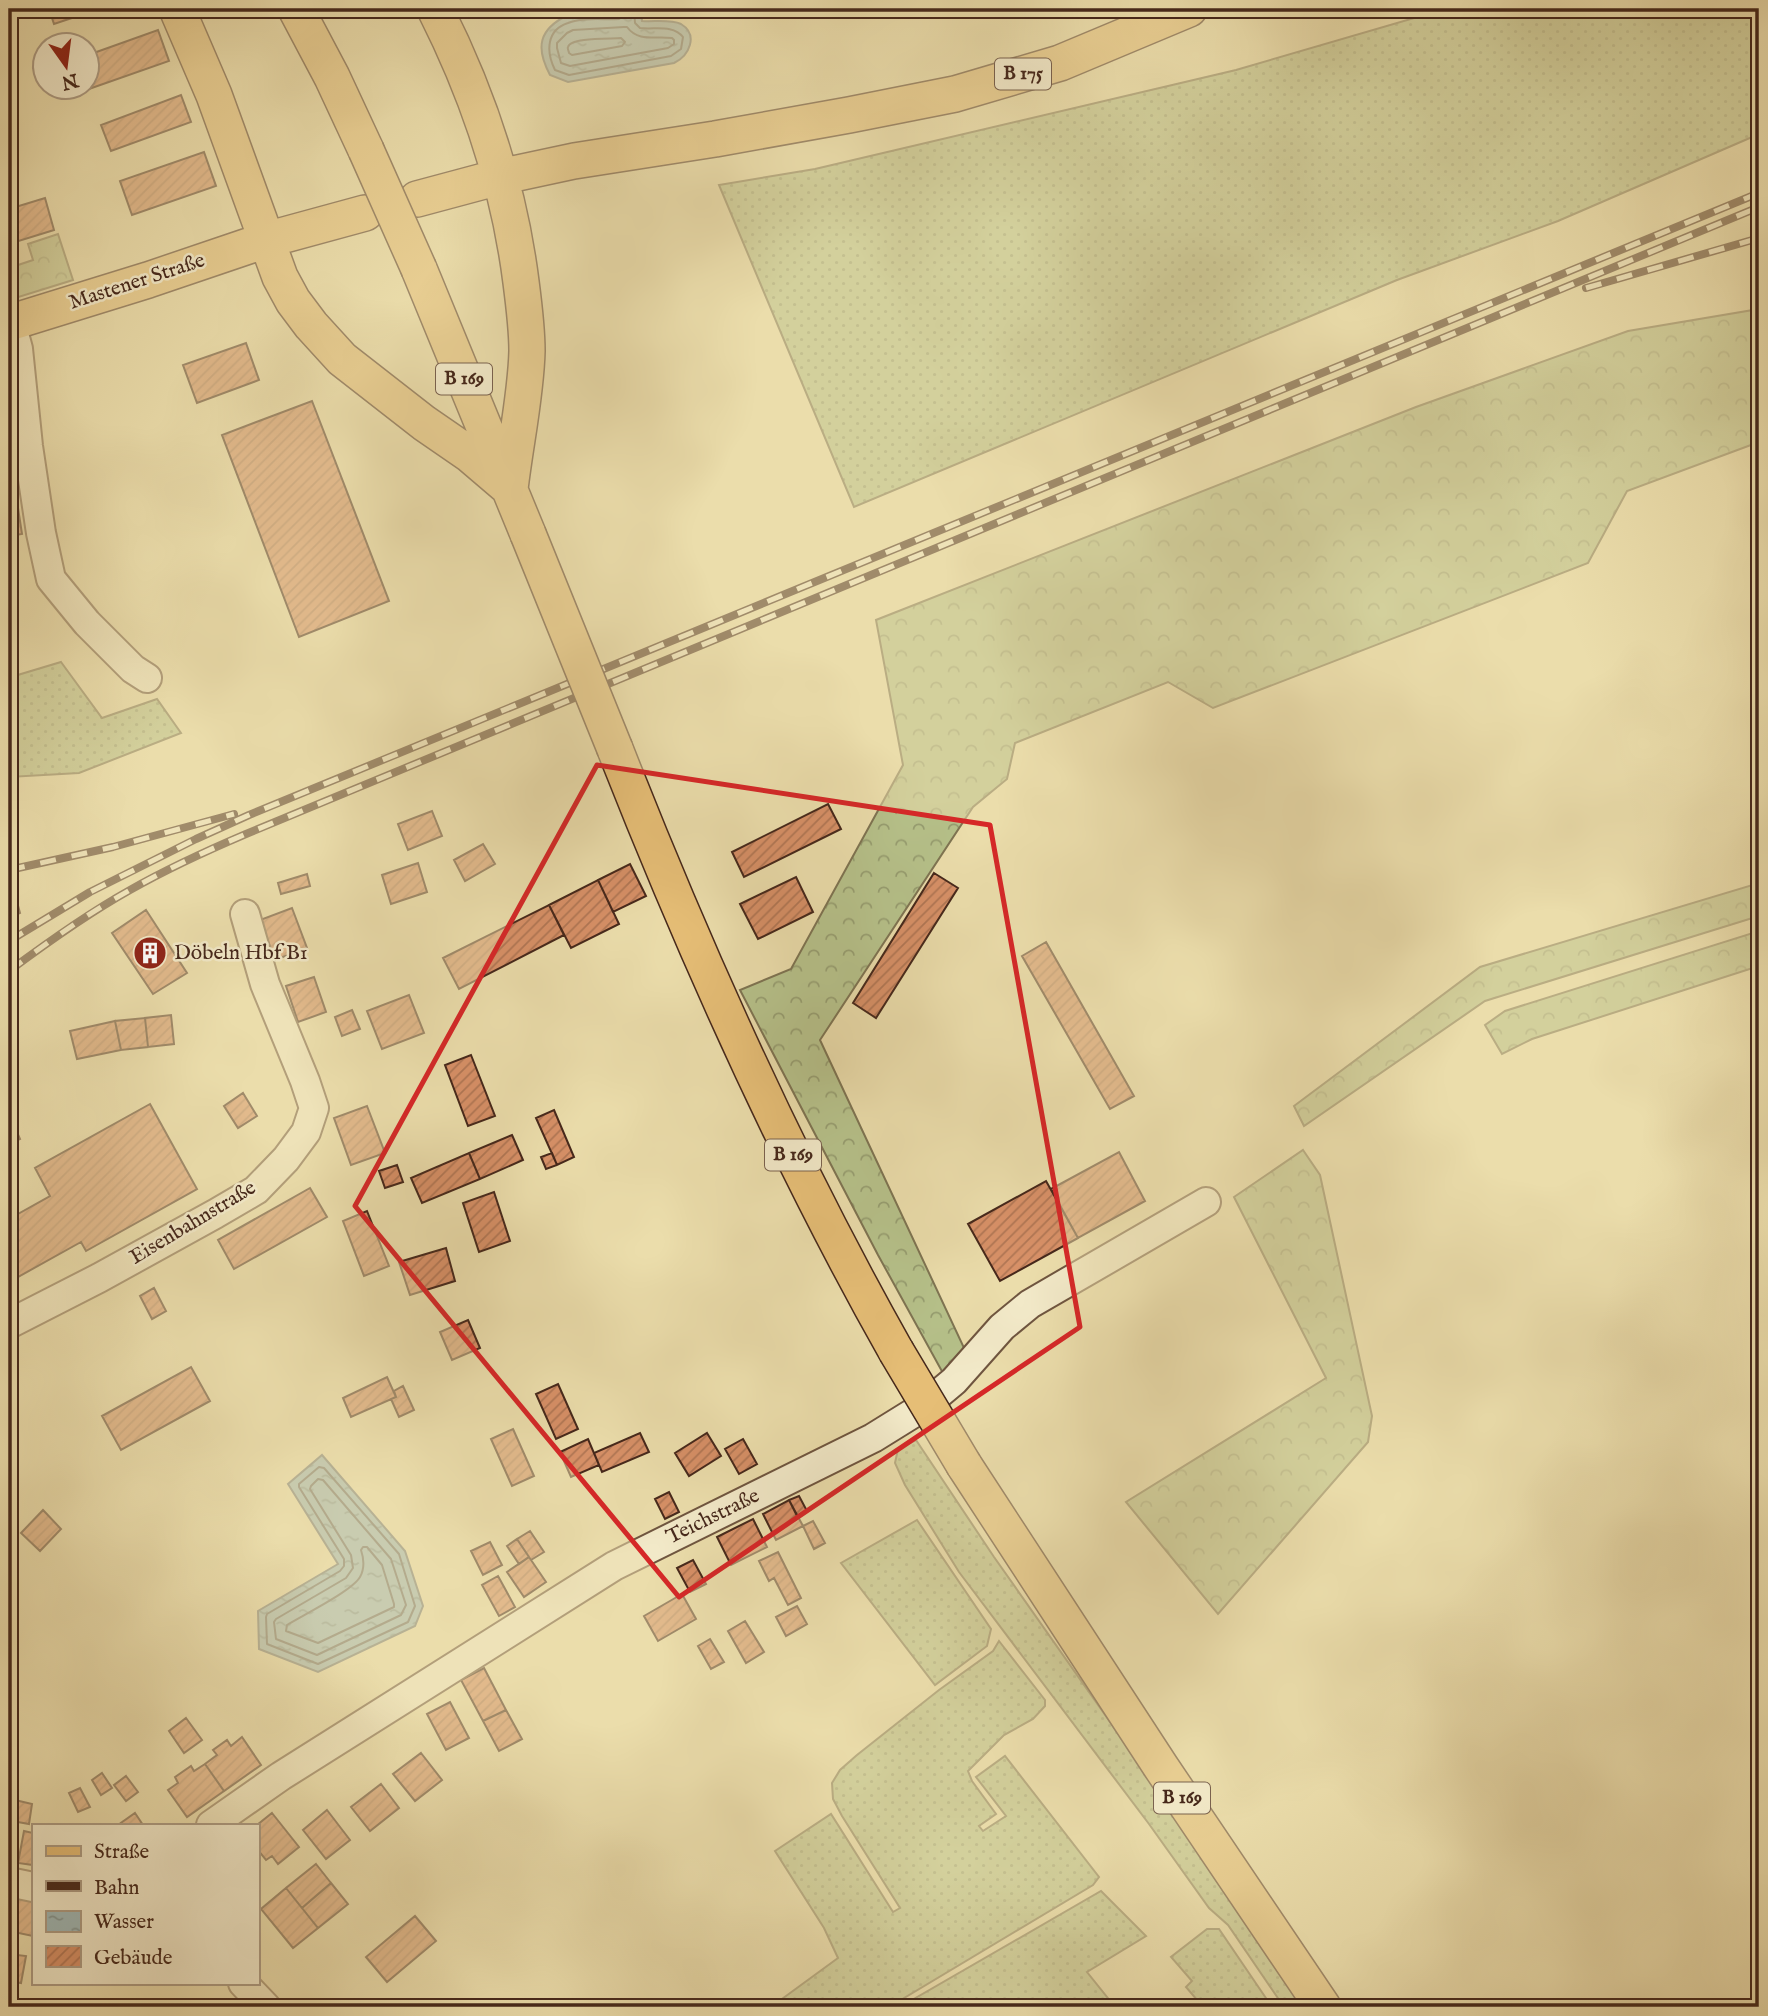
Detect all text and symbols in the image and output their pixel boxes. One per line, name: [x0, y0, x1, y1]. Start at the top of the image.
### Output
north arrow: [32, 32, 102, 102]
road number: B 175: [995, 58, 1051, 90]
text: N: [58, 67, 81, 94]
street label: Mastener Straße: [66, 247, 209, 317]
road number: B 169: [436, 364, 492, 394]
building icon: Döbeln Hbf B1: [131, 934, 169, 972]
place label: Döbeln Hbf B1: [174, 940, 308, 967]
road number: B 169: [765, 1140, 821, 1170]
street label: Eisenbahnstraße: [125, 1174, 261, 1271]
street label: Teichstraße: [662, 1483, 764, 1551]
road number: B 169: [1154, 1782, 1210, 1814]
legend: [32, 1824, 259, 1984]
text: Straße: [94, 1839, 150, 1866]
text: Bahn: [94, 1875, 139, 1902]
text: Wasser: [94, 1909, 154, 1936]
text: Gebäude: [94, 1945, 173, 1972]

